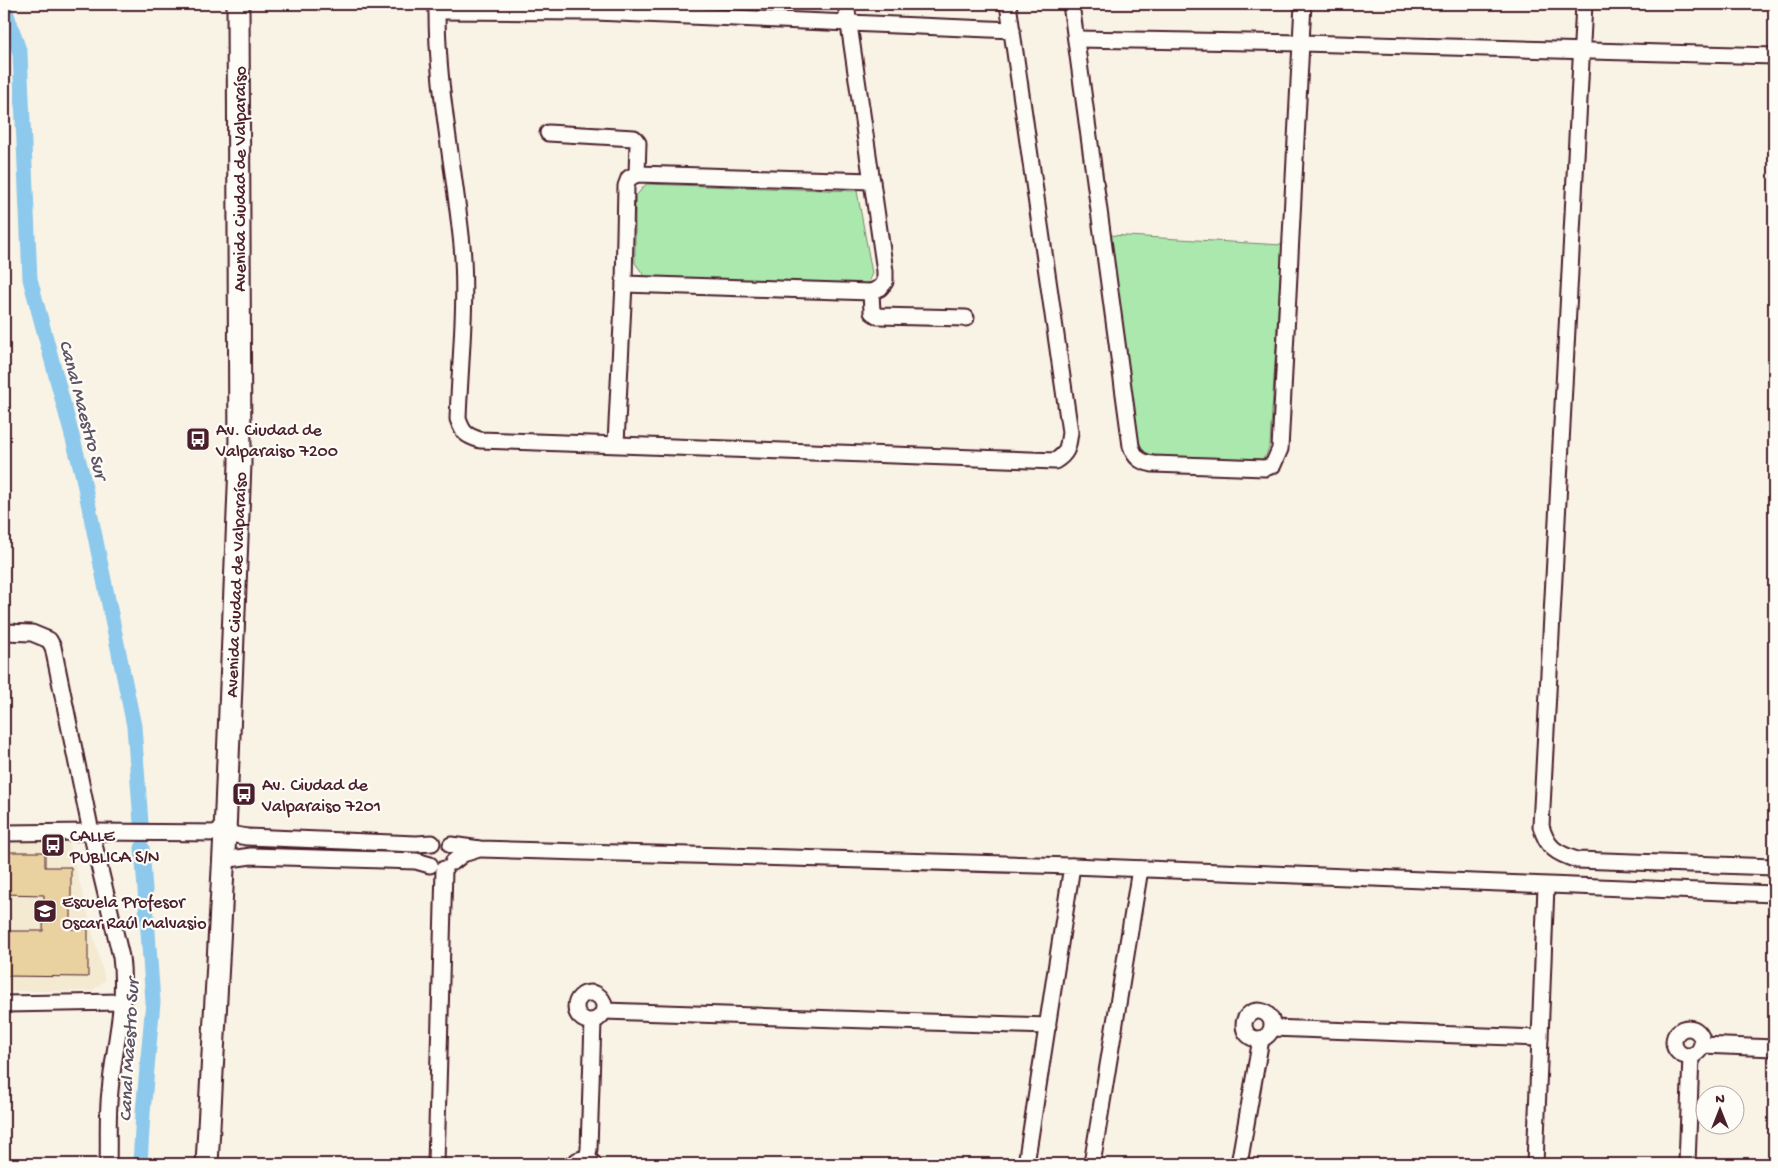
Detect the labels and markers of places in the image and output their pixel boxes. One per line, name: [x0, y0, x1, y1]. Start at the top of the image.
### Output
place label: Av. Ciudad de Valparaiso 7200: [215, 421, 338, 463]
bus stop icon: Av. Ciudad de Valparaiso 7200: [185, 426, 211, 452]
place label: Av. Ciudad de Valparaiso 7201: [261, 776, 381, 818]
bus stop icon: Av. Ciudad de Valparaiso 7201: [231, 781, 257, 807]
place label: CALLE PUBLICA S/N: [69, 827, 160, 869]
bus stop icon: CALLE PUBLICA S/N: [40, 832, 66, 858]
place label: Escuela Profesor Oscar Raúl Malvasio: [62, 893, 207, 935]
school or university icon: Escuela Profesor Oscar Raúl Malvasio: [32, 898, 58, 924]

